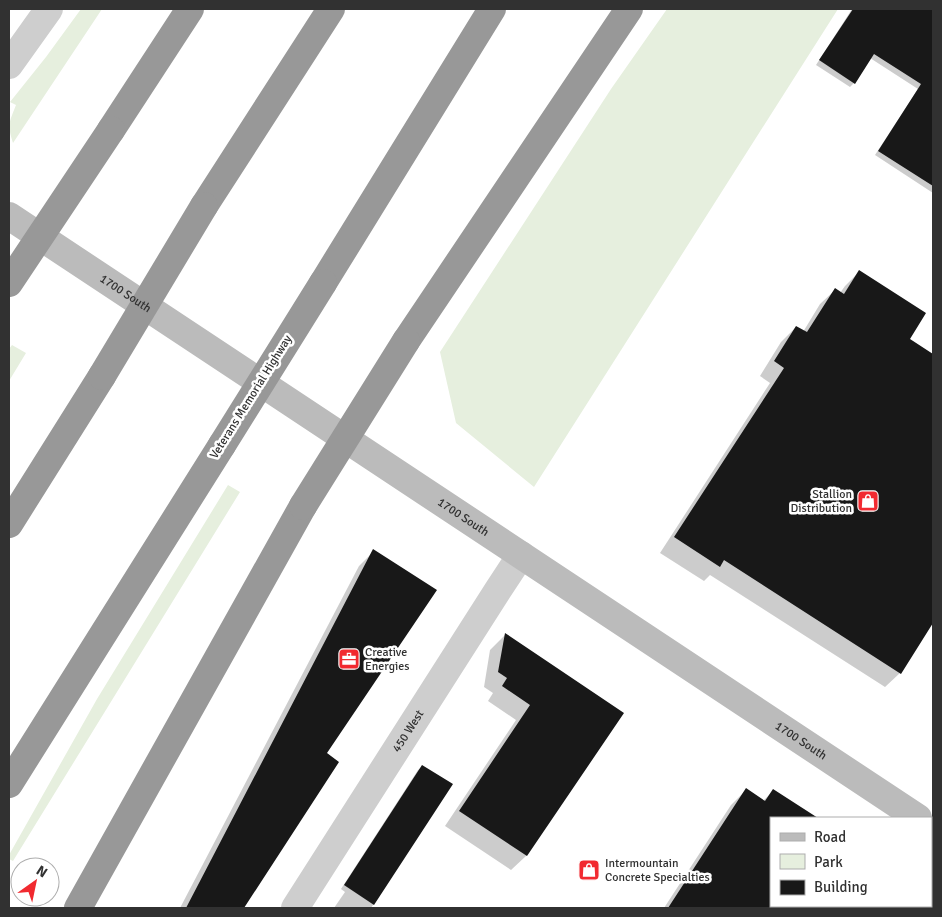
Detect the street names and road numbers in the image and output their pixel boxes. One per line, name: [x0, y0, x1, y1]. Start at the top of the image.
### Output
street label: 1700 South: [97, 271, 154, 316]
street label: Veterans Memorial Highway: [207, 332, 295, 462]
street label: 1700 South: [435, 494, 492, 539]
street label: 450 West: [389, 707, 427, 755]
street label: 1700 South: [772, 718, 830, 763]

